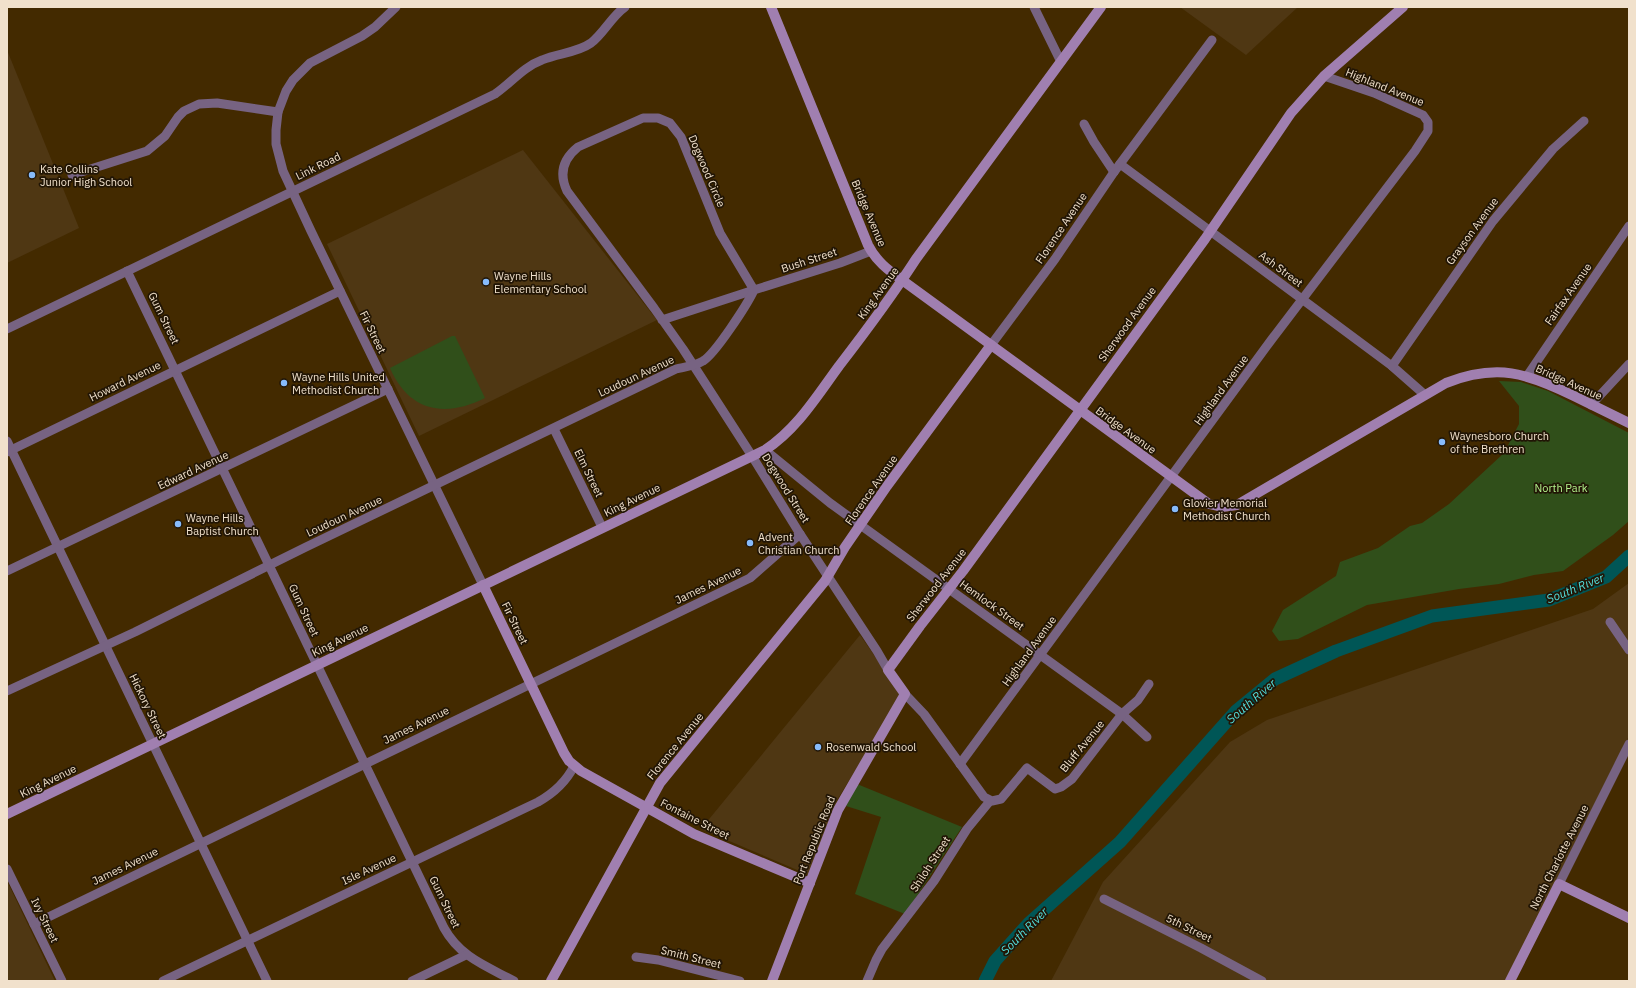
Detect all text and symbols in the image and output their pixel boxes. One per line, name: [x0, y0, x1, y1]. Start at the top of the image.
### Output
street label: Highland Avenue: [1344, 65, 1426, 109]
street label: Dogwood Circle: [685, 133, 729, 209]
street label: Link Road: [293, 149, 343, 183]
place label: Kate Collins Junior High School: [40, 162, 132, 189]
marker: Kate Collins Junior High School: [27, 170, 37, 180]
street label: Bridge Avenue: [849, 177, 889, 249]
street label: Florence Avenue: [1032, 190, 1090, 266]
street label: Grayson Avenue: [1443, 195, 1501, 267]
street label: Bush Street: [779, 244, 839, 276]
street label: Ash Street: [1256, 248, 1306, 290]
street label: Fairfax Avenue: [1541, 260, 1595, 328]
street label: King Avenue: [854, 264, 902, 322]
place label: Wayne Hills Elementary School: [494, 269, 587, 296]
marker: Wayne Hills Elementary School: [481, 277, 491, 287]
street label: Sherwood Avenue: [1095, 284, 1159, 364]
street label: Gum Street: [145, 290, 183, 346]
street label: Fir Street: [357, 308, 389, 356]
street label: Loudoun Avenue: [596, 352, 676, 400]
street label: Highland Avenue: [1191, 352, 1251, 428]
street label: Howard Avenue: [87, 358, 163, 404]
street label: Bridge Avenue: [1534, 361, 1604, 403]
place label: Wayne Hills United Methodist Church: [292, 370, 385, 397]
marker: Wayne Hills United Methodist Church: [279, 378, 289, 388]
street label: Bridge Avenue: [1093, 403, 1159, 457]
place label: Waynesboro Church of the Brethren: [1450, 429, 1549, 456]
marker: Waynesboro Church of the Brethren: [1437, 437, 1447, 447]
street label: Edward Avenue: [155, 447, 231, 493]
street label: Elm Street: [571, 447, 607, 499]
street label: Dogwood Street: [759, 451, 813, 525]
street label: Florence Avenue: [842, 452, 900, 528]
street label: King Avenue: [601, 480, 663, 520]
park label: North Park: [1535, 481, 1588, 495]
street label: Loudoun Avenue: [304, 492, 384, 540]
place label: Glovier Memorial Methodist Church: [1183, 496, 1270, 523]
marker: Glovier Memorial Methodist Church: [1170, 504, 1180, 514]
place label: Wayne Hills Baptist Church: [186, 511, 259, 538]
marker: Wayne Hills Baptist Church: [173, 519, 183, 529]
place label: Advent Christian Church: [758, 530, 840, 557]
marker: Advent Christian Church: [745, 538, 755, 548]
street label: Sherwood Avenue: [903, 546, 969, 624]
street label: James Avenue: [673, 563, 743, 607]
water label: South River: [1544, 569, 1606, 606]
street label: Hemlock Street: [957, 577, 1027, 633]
street label: Gum Street: [286, 582, 322, 639]
street label: Fir Street: [499, 599, 531, 647]
street label: Highland Avenue: [999, 613, 1059, 689]
street label: King Avenue: [309, 620, 371, 660]
street label: Hickory Street: [126, 671, 170, 741]
water label: South River: [1223, 675, 1279, 727]
street label: James Avenue: [381, 703, 451, 747]
street label: Florence Avenue: [644, 710, 706, 782]
street label: Bluff Avenue: [1057, 717, 1107, 775]
place label: Rosenwald School: [826, 740, 916, 754]
marker: Rosenwald School: [813, 742, 823, 752]
street label: King Avenue: [17, 761, 79, 801]
street label: Port Republic Road: [790, 794, 838, 886]
street label: Fontaine Street: [658, 796, 732, 843]
street label: North Charlotte Avenue: [1526, 802, 1592, 912]
street label: Shiloh Street: [907, 833, 953, 894]
street label: James Avenue: [90, 844, 160, 888]
street label: Isle Avenue: [340, 850, 398, 888]
street label: Gum Street: [426, 874, 464, 930]
street label: Ivy Street: [28, 895, 62, 945]
water label: South River: [997, 904, 1051, 958]
street label: 5th Street: [1164, 911, 1214, 945]
street label: Smith Street: [659, 943, 723, 971]

